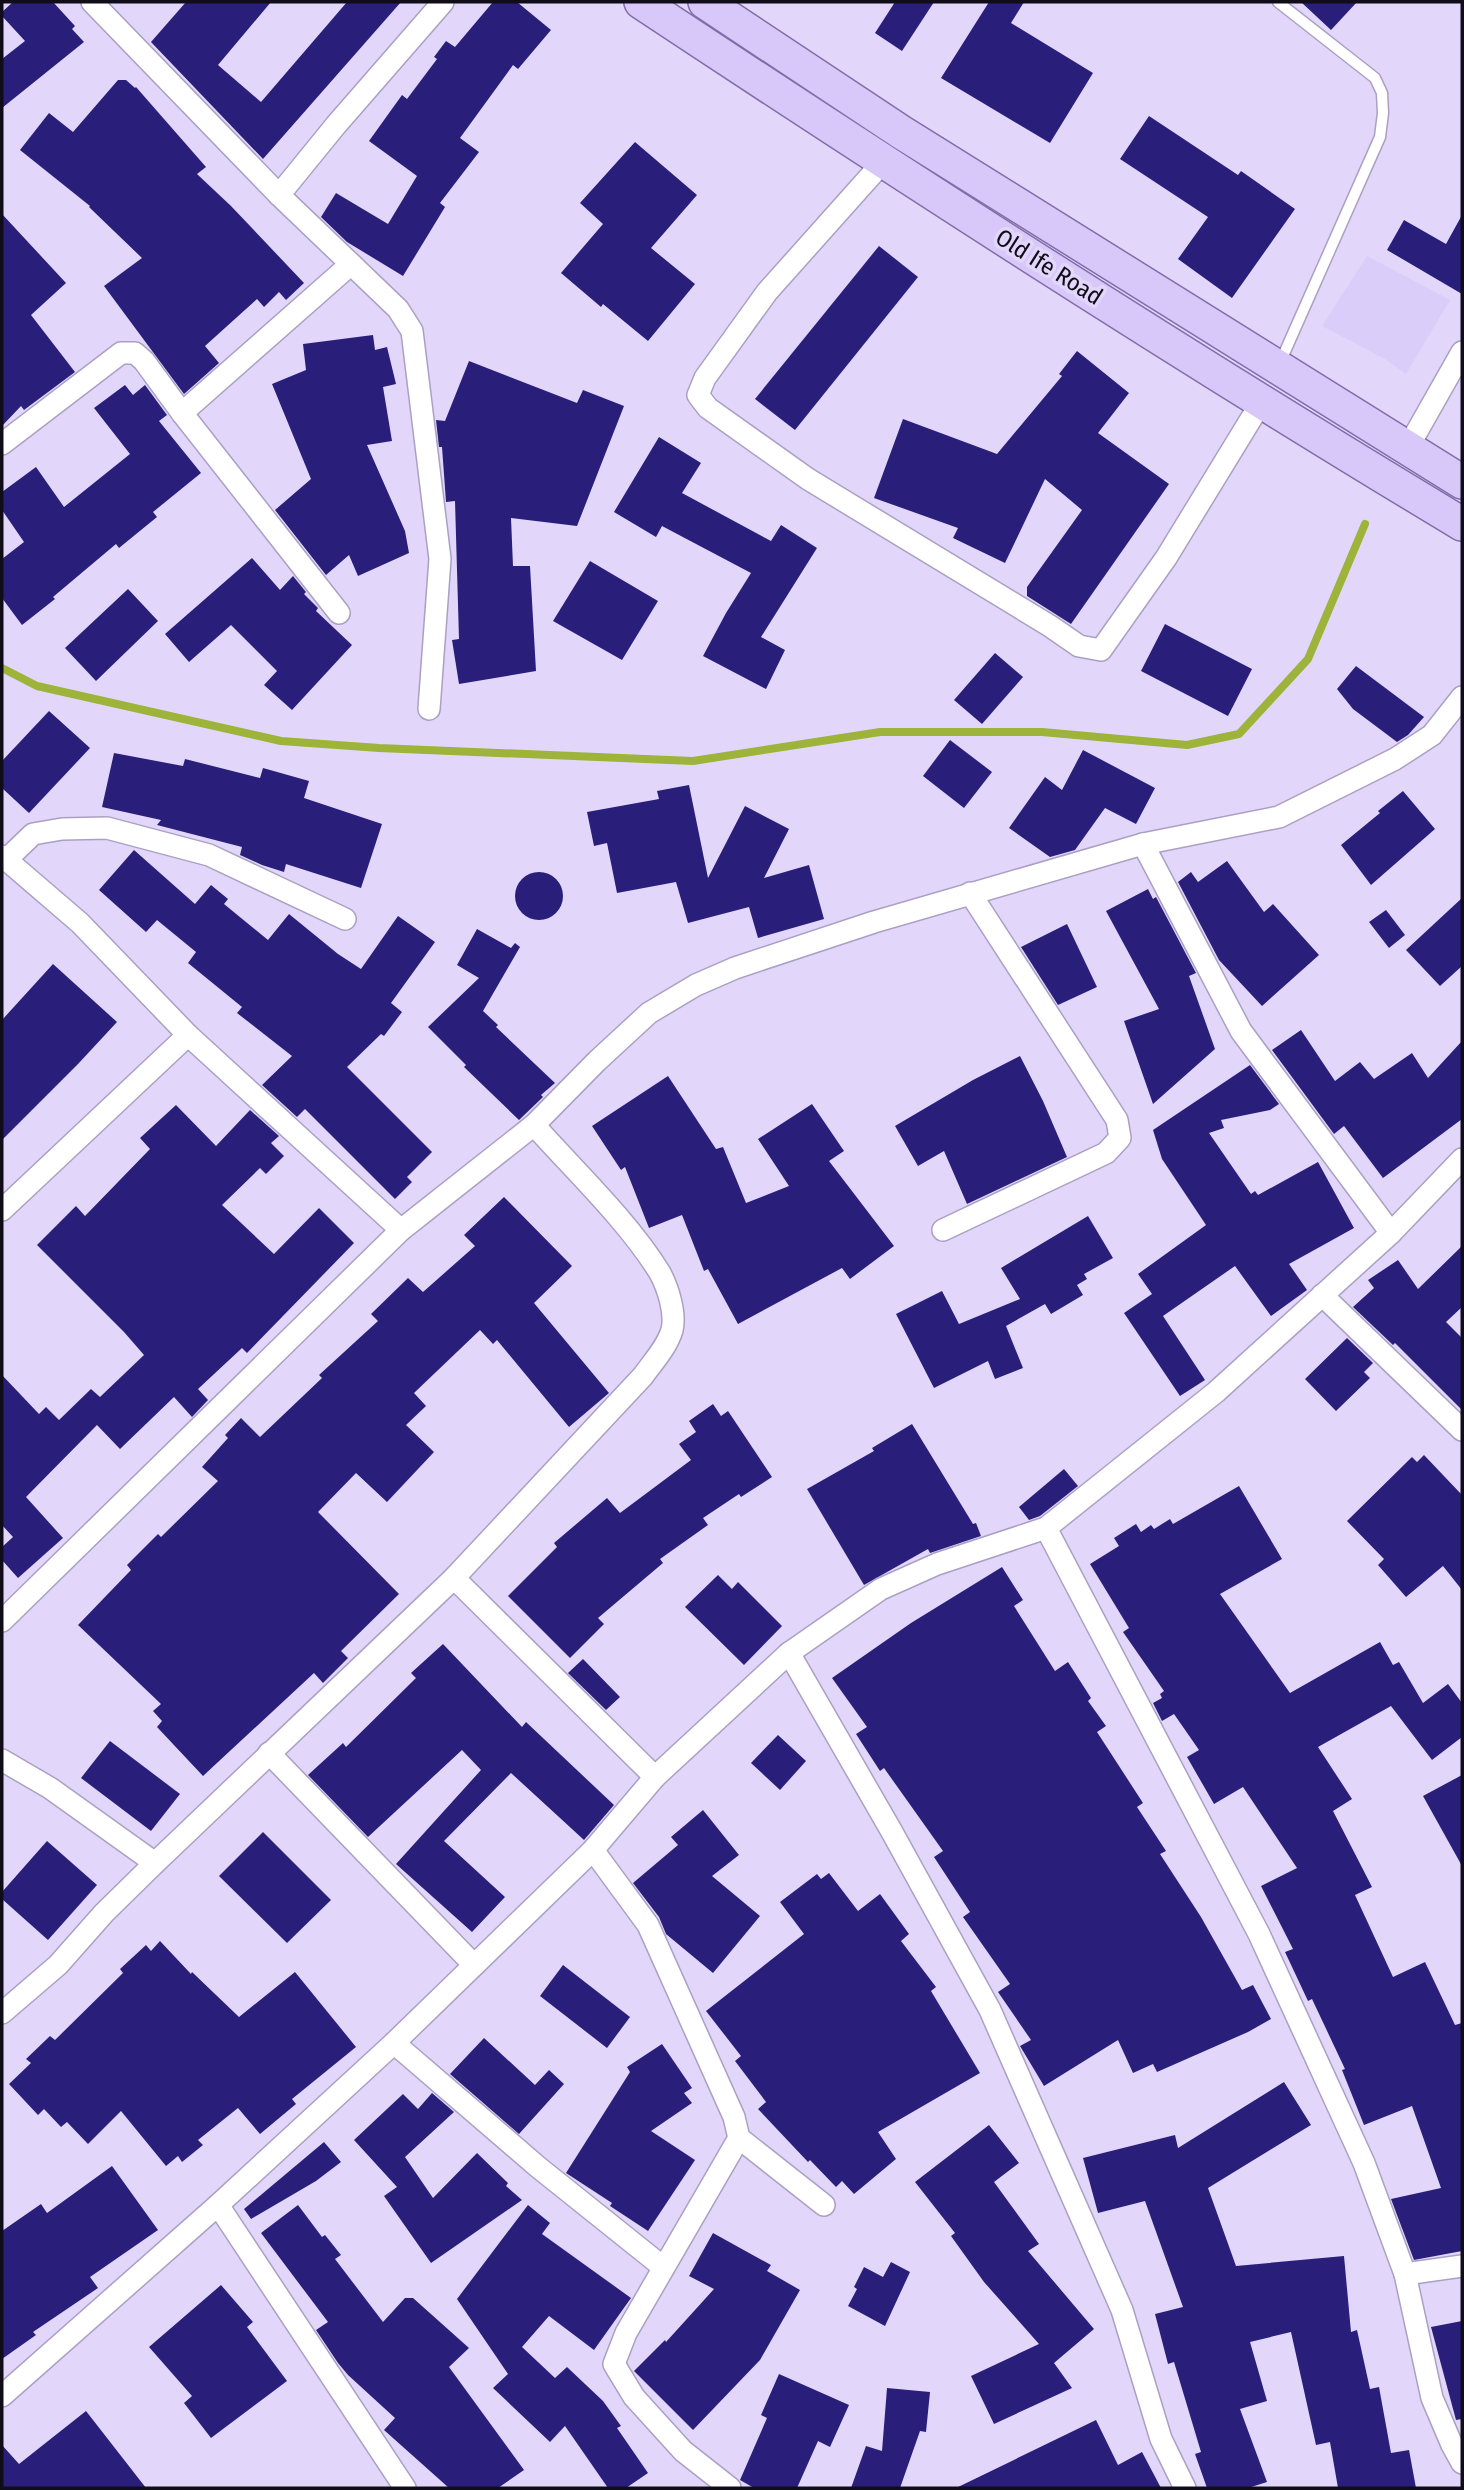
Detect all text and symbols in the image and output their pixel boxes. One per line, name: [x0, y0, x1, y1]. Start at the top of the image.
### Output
street label: Old Ife Road: [991, 223, 1107, 311]

